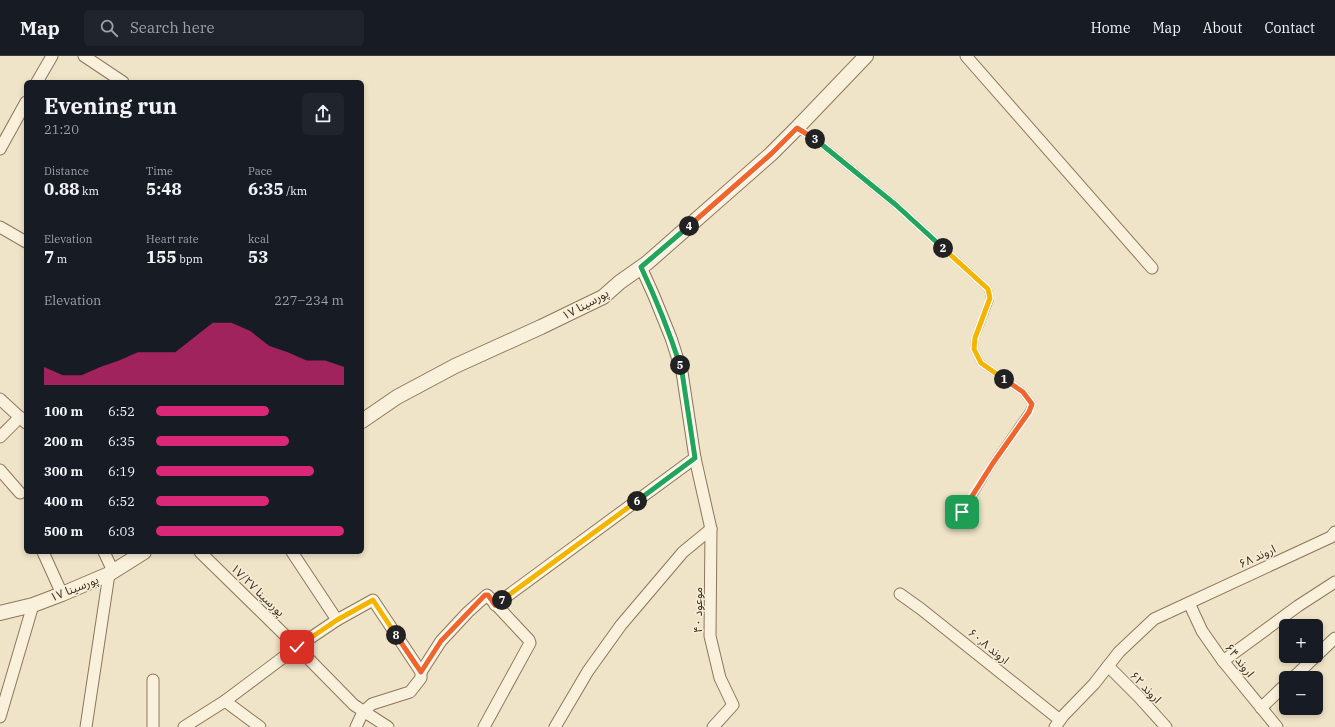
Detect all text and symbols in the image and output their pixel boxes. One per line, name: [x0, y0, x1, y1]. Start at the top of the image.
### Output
search box: [84, 10, 364, 46]
text: Map: [20, 16, 60, 40]
icon: search: [98, 17, 120, 39]
text: Search here: [130, 18, 214, 37]
text: Home: [1091, 19, 1130, 37]
text: Map: [1152, 19, 1181, 37]
text: About: [1203, 19, 1242, 37]
text: Contact: [1264, 19, 1315, 37]
text: Evening run: [44, 91, 177, 120]
button: share: [302, 93, 344, 135]
text: 21:20: [44, 121, 79, 138]
pin: 3: [805, 129, 825, 149]
text: 3: [812, 132, 818, 146]
text: Distance: [44, 164, 89, 178]
text: Time: [146, 164, 173, 178]
text: Pace: [248, 164, 272, 178]
text: 0.88: [44, 178, 79, 200]
text: 5:48: [146, 178, 182, 200]
text: 6:35: [248, 178, 284, 200]
text: km: [79, 184, 99, 198]
text: /km: [284, 184, 307, 198]
pin: 4: [679, 216, 699, 236]
text: 4: [686, 219, 692, 233]
text: Elevation: [44, 232, 92, 246]
text: Heart rate: [146, 232, 199, 246]
text: kcal: [248, 232, 269, 246]
pin: 2: [933, 238, 953, 258]
text: 2: [940, 241, 946, 255]
text: 7: [44, 246, 54, 268]
text: 155: [146, 246, 177, 268]
text: 53: [248, 246, 268, 268]
text: m: [54, 252, 67, 266]
text: bpm: [177, 252, 203, 266]
street label: پورسینا ۱۷: [559, 285, 612, 324]
text: Elevation: [44, 292, 101, 309]
text: 227–234 m: [274, 292, 344, 309]
pin: 5: [670, 355, 690, 375]
text: 5: [677, 358, 683, 372]
pin: 1: [994, 369, 1014, 389]
text: 1: [1001, 372, 1007, 386]
text: 100 m: [44, 403, 83, 420]
text: 6:52: [108, 403, 135, 420]
text: 200 m: [44, 433, 83, 450]
text: 6:35: [108, 433, 135, 450]
text: 300 m: [44, 463, 83, 480]
text: 6:19: [108, 463, 135, 480]
pin: 6: [627, 491, 647, 511]
text: 400 m: [44, 493, 83, 510]
text: 6:52: [108, 493, 135, 510]
text: 6: [634, 494, 640, 508]
pin: [945, 495, 979, 529]
icon: arrive: [951, 501, 973, 523]
text: 500 m: [44, 523, 83, 540]
text: 6:03: [108, 523, 135, 540]
street label: اروند ۶۸: [1236, 541, 1278, 571]
street label: پورسینا ۱۷/۲۷: [227, 560, 288, 620]
street label: پورسینا ۱۷: [47, 571, 101, 606]
street label: موعود ۴۰: [690, 587, 705, 633]
pin: 7: [492, 590, 512, 610]
text: 7: [499, 593, 505, 607]
map controls: [1279, 619, 1323, 715]
button: +: [1279, 619, 1323, 663]
pin: 8: [386, 625, 406, 645]
street label: اروند ۶۰٫۸: [965, 625, 1013, 667]
text: 8: [393, 628, 399, 642]
pin: [280, 630, 314, 664]
icon: check: [286, 636, 308, 658]
street label: اروند ۶۴: [1222, 640, 1258, 680]
street label: اروند ۶۲: [1127, 668, 1165, 706]
button: −: [1279, 671, 1323, 715]

